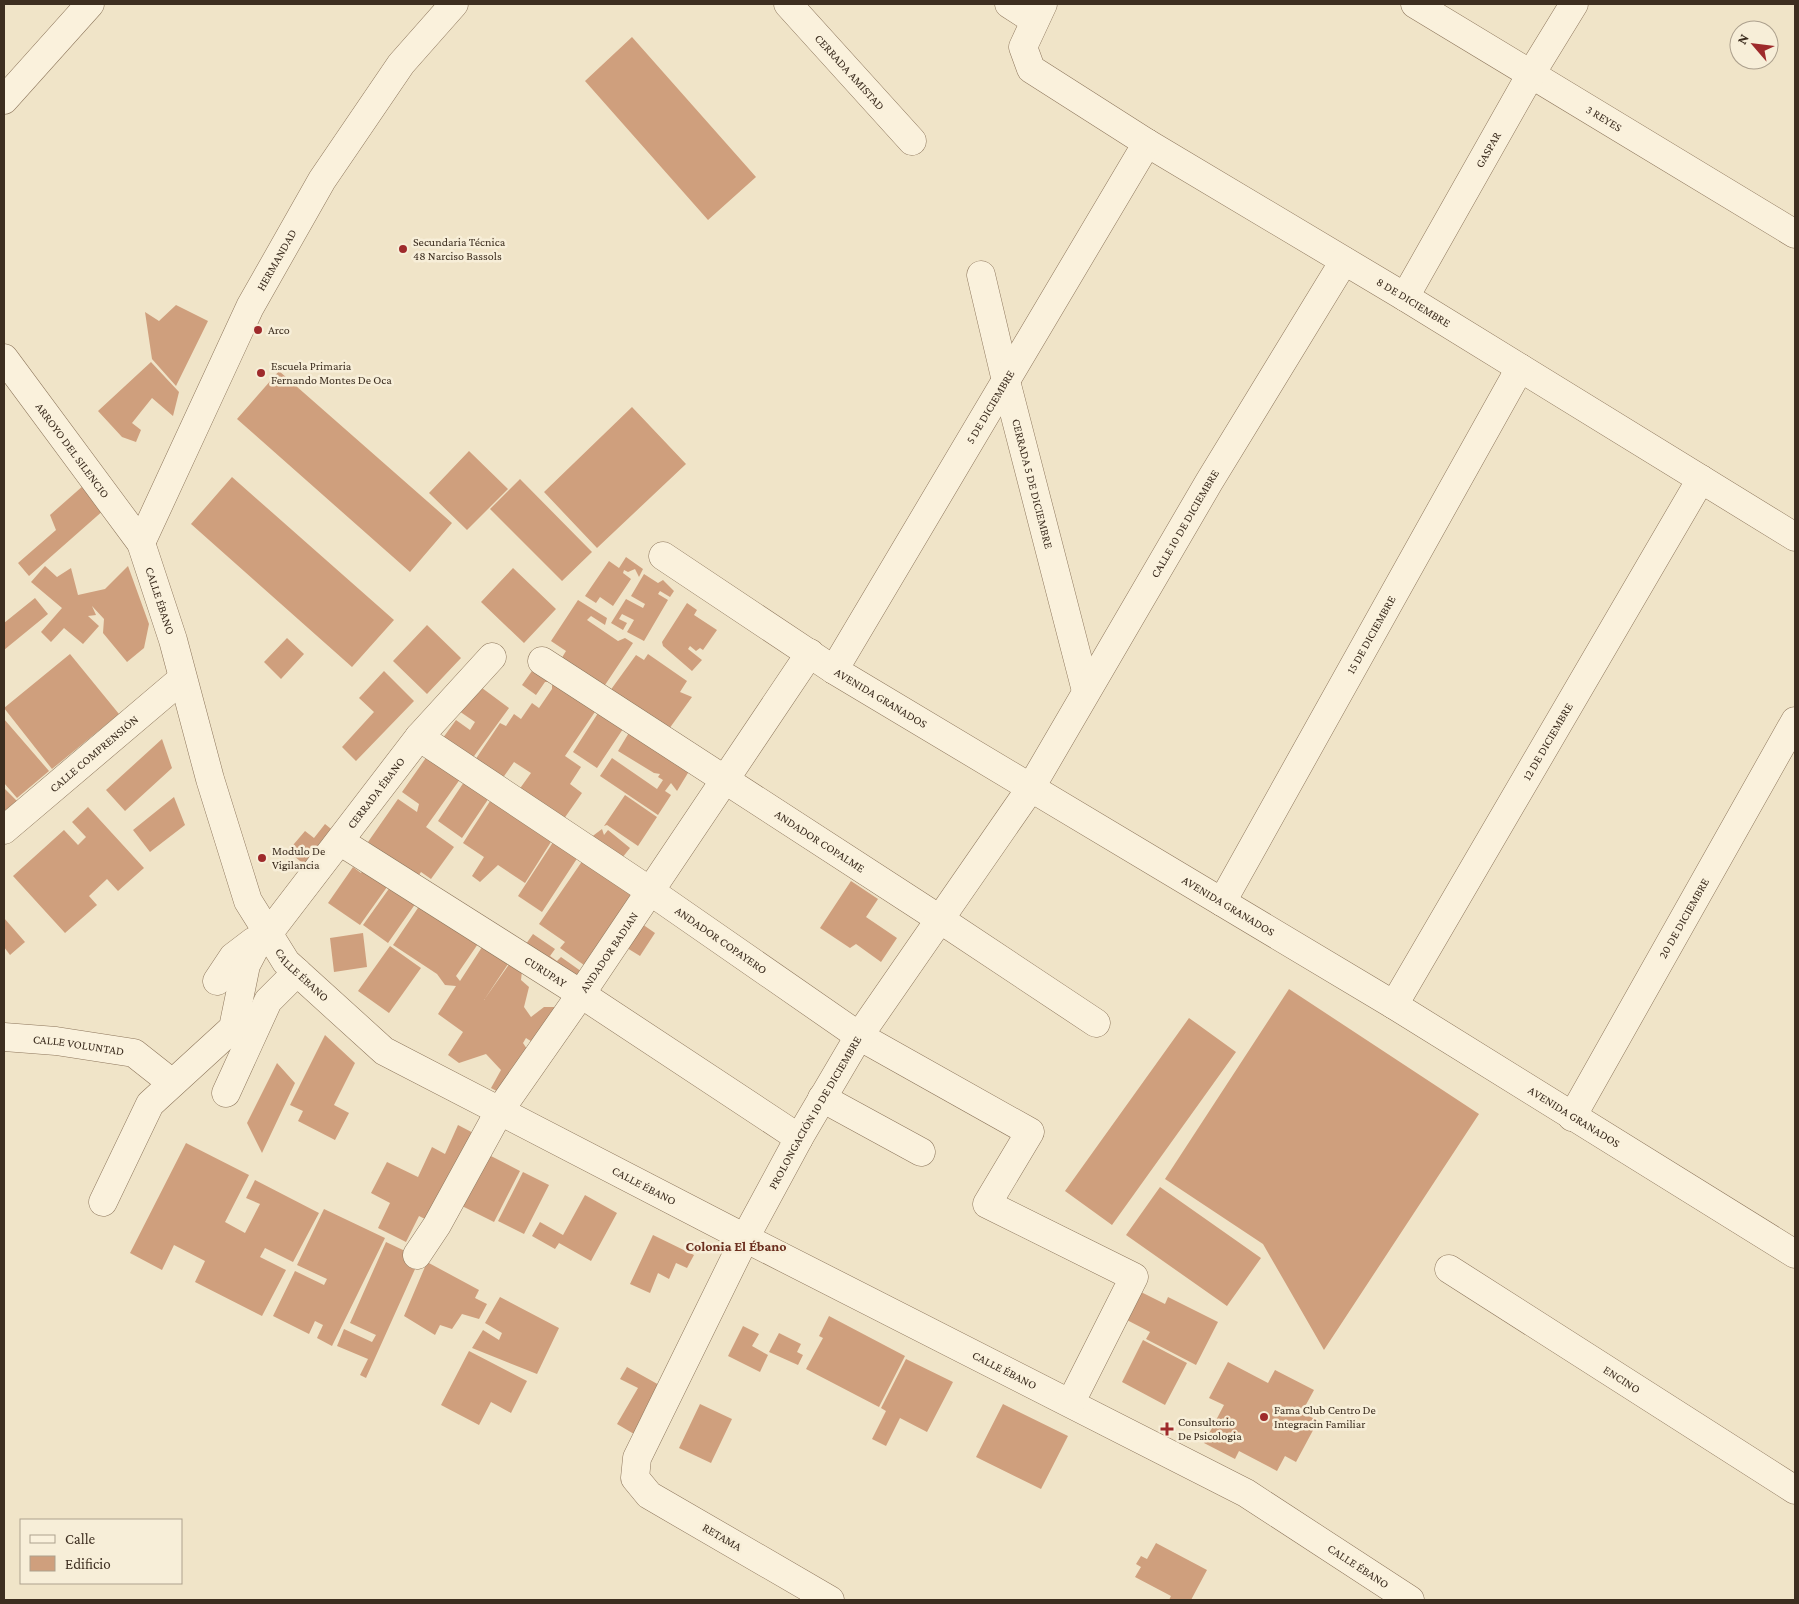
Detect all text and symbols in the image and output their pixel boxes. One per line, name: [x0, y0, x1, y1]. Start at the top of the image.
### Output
north arrow: [1729, 20, 1779, 70]
street label: CERRADA AMISTAD: [812, 31, 888, 113]
text: N: [1733, 31, 1752, 47]
street label: 3 REYES: [1584, 102, 1625, 135]
street label: GASPAR: [1472, 129, 1504, 170]
street label: HERMANDAD: [254, 227, 300, 293]
place label: Secundaria Técnica 48 Narciso Bassols: [413, 235, 506, 263]
marker: Secundaria Técnica 48 Narciso Bassols: [397, 243, 409, 255]
street label: 8 DE DICIEMBRE: [1374, 275, 1453, 331]
place label: Arco: [268, 323, 290, 337]
marker: Arco: [252, 324, 264, 336]
place label: Escuela Primaria Fernando Montes De Oca: [271, 359, 392, 387]
marker: Escuela Primaria Fernando Montes De Oca: [255, 367, 267, 379]
street label: 5 DE DICIEMBRE: [963, 367, 1018, 446]
street label: ARROYO DEL SILENCIO: [33, 400, 112, 501]
street label: CERRADA 5 DE DICIEMBRE: [1009, 417, 1056, 551]
street label: CALLE 10 DE DICIEMBRE: [1148, 467, 1222, 580]
street label: CALLE ÉBANO: [142, 565, 178, 636]
street label: 15 DE DICIEMBRE: [1344, 593, 1399, 676]
street label: AVENIDA GRANADOS: [832, 665, 930, 731]
street label: 12 DE DICIEMBRE: [1520, 700, 1576, 783]
street label: CALLE COMPRENSIÓN: [47, 712, 141, 795]
street label: CERRADA ÉBANO: [344, 754, 408, 831]
street label: ANDADOR COPALME: [772, 807, 868, 876]
place label: Modulo De Vigilancia: [272, 844, 325, 872]
marker: Modulo De Vigilancia: [256, 852, 268, 864]
street label: AVENIDA GRANADOS: [1179, 873, 1278, 939]
street label: 20 DE DICIEMBRE: [1656, 875, 1712, 961]
street label: ANDADOR COPAYERO: [672, 903, 770, 977]
street label: ANDADOR BADIAN: [577, 909, 641, 995]
street label: CALLE ÉBANO: [272, 946, 332, 1004]
street label: CURUPAY: [522, 953, 570, 990]
street label: CALLE VOLUNTAD: [32, 1032, 125, 1058]
street label: PROLONGACIÓN 10 DE DICIEMBRE: [766, 1033, 865, 1192]
street label: AVENIDA GRANADOS: [1525, 1083, 1623, 1151]
street label: CALLE ÉBANO: [610, 1163, 678, 1208]
district label: Colonia El Ébano: [685, 1238, 787, 1254]
street label: CALLE ÉBANO: [970, 1348, 1039, 1392]
street label: ENCINO: [1601, 1362, 1643, 1396]
place label: Fama Club Centro De Integracin Familiar: [1274, 1403, 1376, 1431]
marker: Fama Club Centro De Integracin Familiar: [1258, 1411, 1270, 1423]
place label: Consultorio De Psicologia: [1178, 1415, 1242, 1443]
marker: Consultorio De Psicologia: [1160, 1422, 1174, 1436]
legend: [20, 1519, 182, 1584]
street label: RETAMA: [700, 1520, 744, 1554]
text: Calle: [65, 1531, 96, 1547]
street label: CALLE ÉBANO: [1325, 1541, 1392, 1591]
text: Edificio: [65, 1556, 111, 1572]

